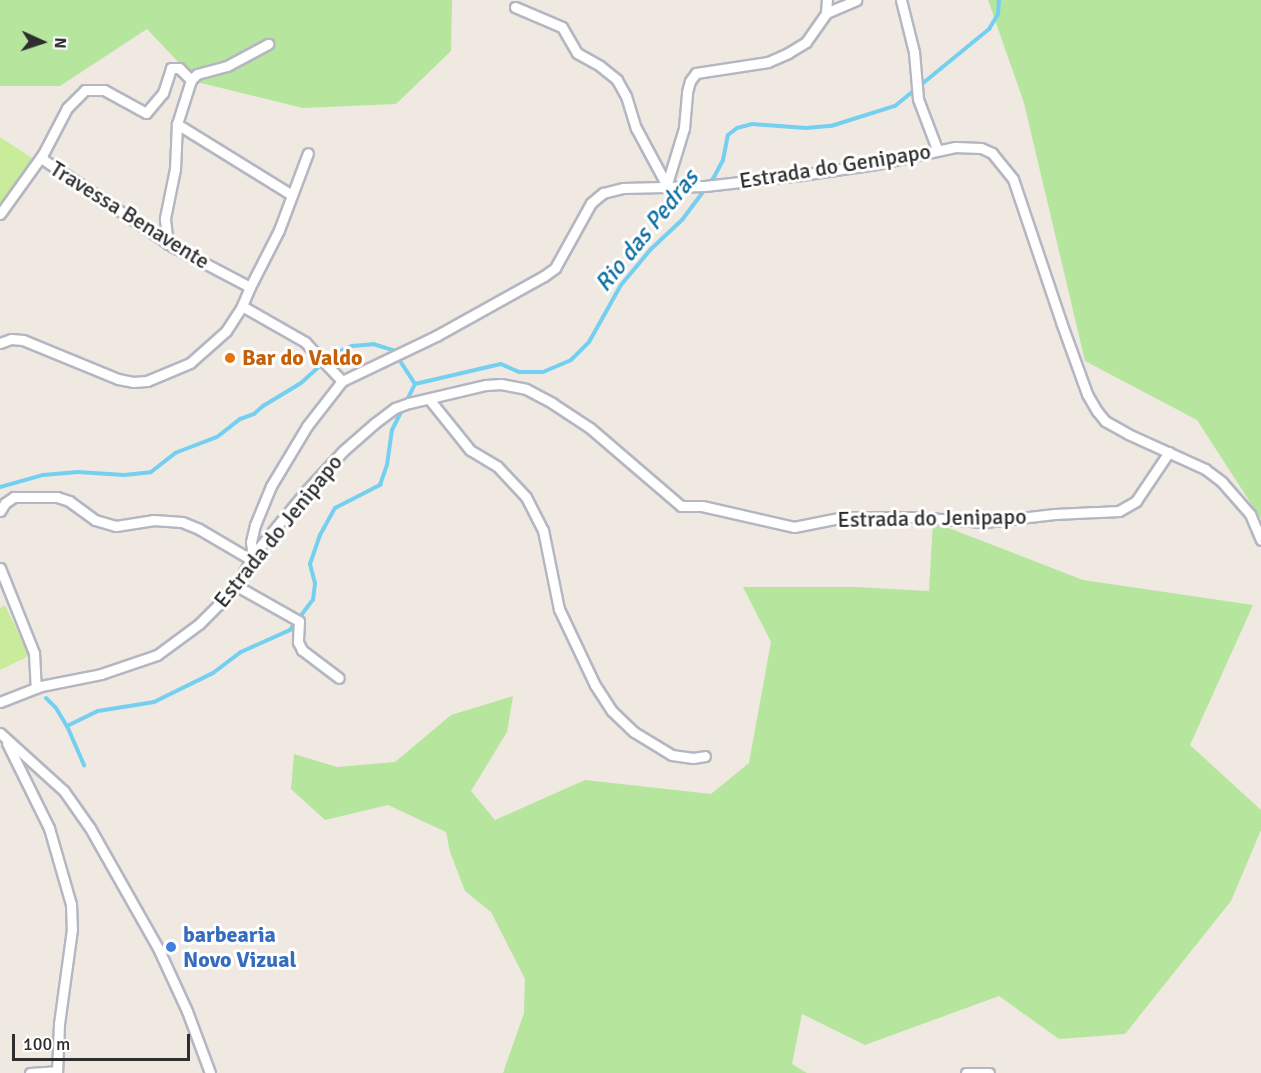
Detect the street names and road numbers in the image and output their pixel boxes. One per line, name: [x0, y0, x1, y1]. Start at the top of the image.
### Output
street label: Estrada do Genipapo: [737, 138, 933, 194]
street label: Travessa Benavente: [45, 155, 215, 275]
street label: Estrada do Jenipapo: [208, 449, 348, 613]
street label: Estrada do Jenipapo: [837, 503, 1027, 533]

